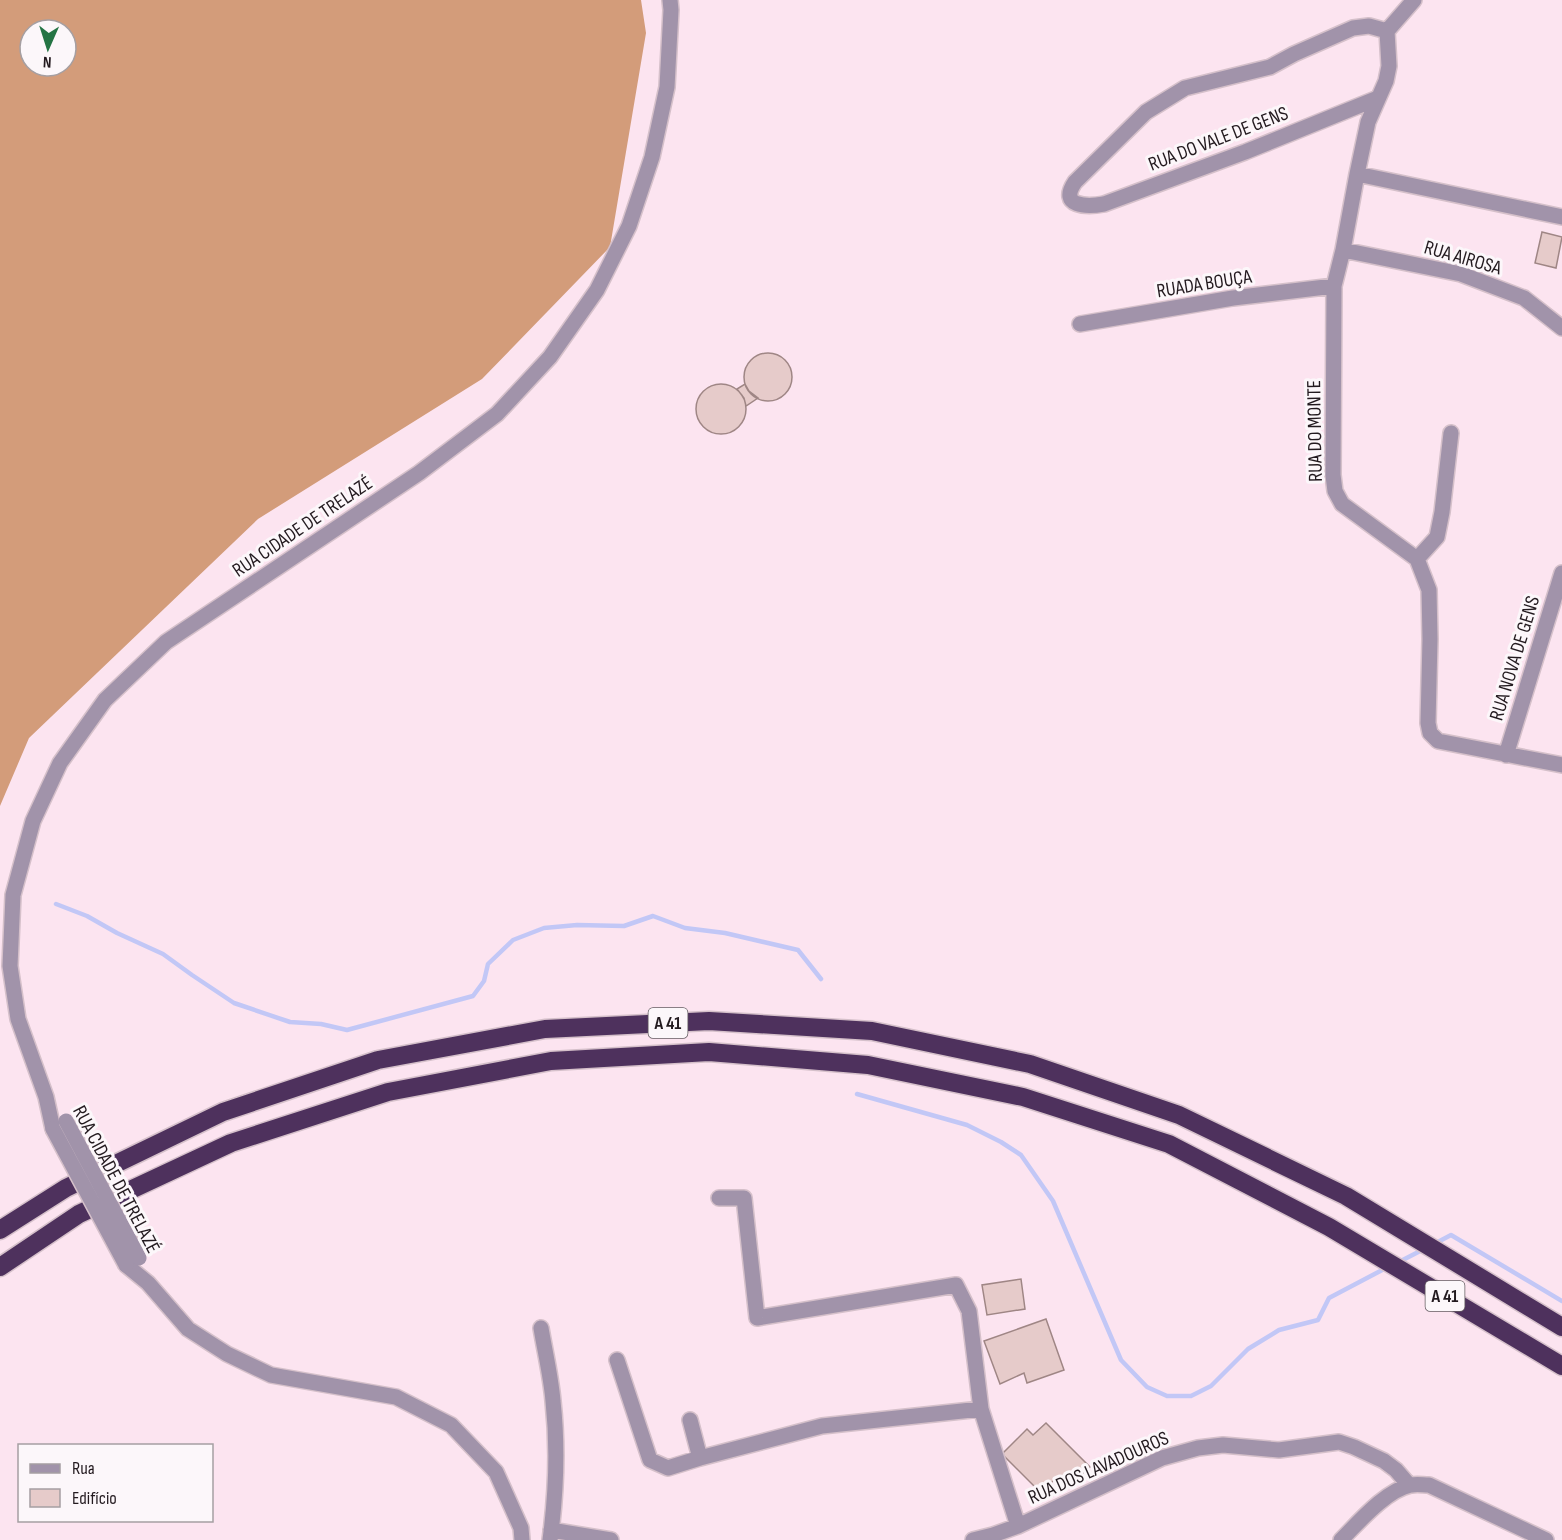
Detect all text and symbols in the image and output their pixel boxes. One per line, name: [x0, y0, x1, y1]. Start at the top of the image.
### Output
north arrow: [18, 18, 78, 78]
text: N: [43, 52, 52, 71]
street label: RUA DO VALE DE GENS: [1145, 101, 1292, 177]
street label: RUA AIROSA: [1421, 236, 1505, 281]
street label: RUADA BOUÇA: [1155, 265, 1254, 303]
street label: RUA DO MONTE: [1302, 380, 1328, 482]
street label: RUA CIDADE DE TRELAZÉ: [228, 471, 377, 583]
street label: RUA NOVA DE GENS: [1485, 593, 1545, 723]
road number: A 41: [648, 1008, 688, 1038]
street label: RUA CIDADE DE TRELAZÉ: [67, 1102, 165, 1257]
road number: A 41: [1426, 1281, 1464, 1311]
street label: RUA DOS LAVADOUROS: [1024, 1426, 1172, 1510]
legend: [18, 1444, 213, 1522]
text: Rua: [72, 1458, 95, 1479]
text: Edifício: [72, 1488, 117, 1509]

